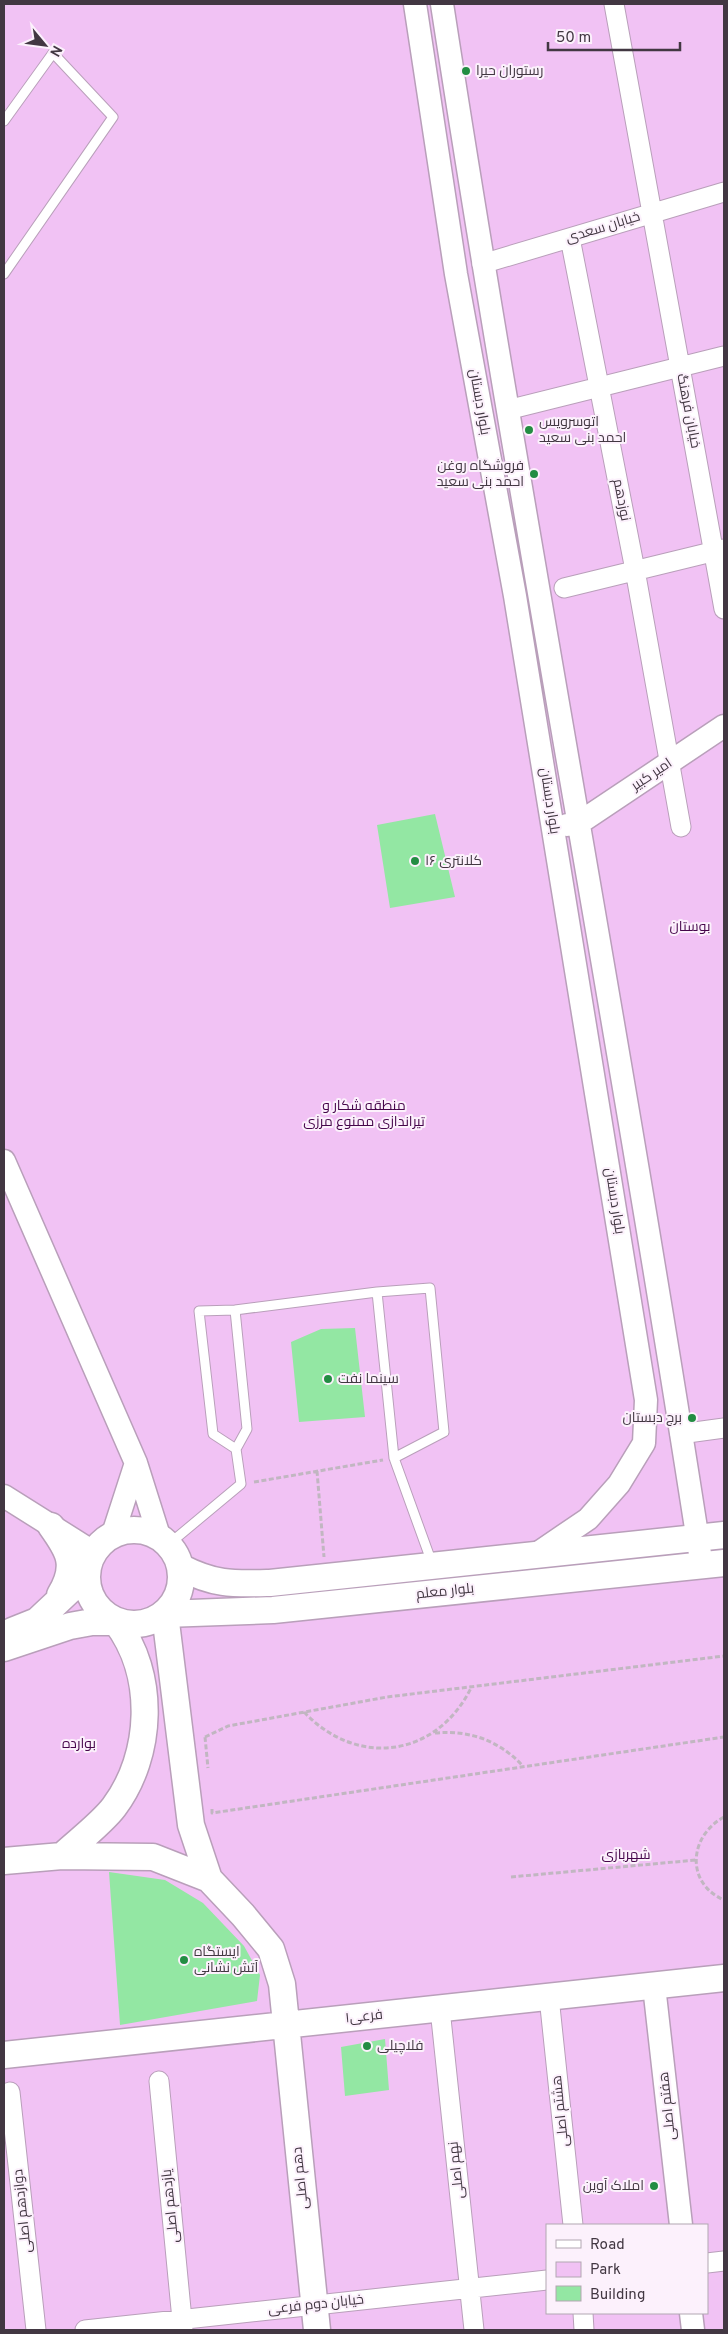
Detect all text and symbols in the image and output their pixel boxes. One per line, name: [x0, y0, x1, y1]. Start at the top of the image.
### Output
north arrow: [20, 20, 70, 70]
scale bar: [548, 20, 680, 52]
text: 50 m: [556, 29, 591, 48]
text: N: [45, 42, 65, 59]
place label: رستوران حیرا: [476, 63, 543, 80]
marker: رستوران حیرا: [460, 65, 472, 77]
street label: خیابان سعدی: [564, 209, 642, 247]
street label: بلوار دبستان: [465, 368, 493, 436]
street label: خیابان فرهنگ: [672, 372, 704, 450]
place label: اتوسرویس احمد بنی سعید: [539, 414, 626, 447]
marker: اتوسرویس احمد بنی سعید: [523, 424, 535, 436]
place label: فروشگاه روغن احمد بنی سعید: [437, 458, 524, 491]
marker: فروشگاه روغن احمد بنی سعید: [528, 468, 540, 480]
street label: نوزدهم: [609, 477, 633, 523]
street label: امیر کبیر: [628, 755, 676, 795]
street label: بلوار دبستان: [535, 767, 563, 835]
place label: کلانتری ۱۶: [425, 853, 482, 870]
marker: کلانتری ۱۶: [409, 855, 421, 867]
park label: بوستان: [670, 919, 710, 936]
park label: منطقه شکار و تیراندازی ممنوع مرزی: [303, 1098, 425, 1131]
street label: بلوار دبستان: [600, 1167, 628, 1235]
place label: سینما نفت: [338, 1371, 399, 1388]
marker: سینما نفت: [322, 1373, 334, 1385]
place label: برج دبستان: [623, 1410, 682, 1427]
marker: برج دبستان: [686, 1412, 698, 1424]
street label: بلوار معلم: [415, 1580, 475, 1604]
park label: بوارده: [62, 1736, 96, 1753]
park label: شهربازی: [601, 1847, 651, 1864]
place label: ایستگاه آتش نشانی: [194, 1944, 259, 1977]
marker: ایستگاه آتش نشانی: [178, 1954, 190, 1966]
street label: فرعی۱: [344, 2007, 384, 2027]
place label: فلاچیلی: [377, 2038, 423, 2055]
marker: فلاچیلی: [361, 2040, 373, 2052]
street label: هفتم اصلی: [656, 2071, 680, 2141]
street label: هشتم اصلی: [549, 2074, 573, 2148]
street label: نهم اصلی: [446, 2141, 468, 2199]
street label: دهم اصلی: [289, 2146, 313, 2210]
street label: دوازدهم اصلی: [10, 2168, 36, 2254]
street label: یازدهم اصلی: [159, 2168, 183, 2244]
place label: املاک آوین: [583, 2178, 644, 2195]
marker: املاک آوین: [648, 2180, 660, 2192]
legend: [546, 2224, 708, 2314]
text: Road: [590, 2236, 625, 2255]
text: Park: [590, 2261, 621, 2280]
text: Building: [590, 2286, 645, 2305]
street label: خیابان دوم فرعی: [267, 2292, 365, 2318]

